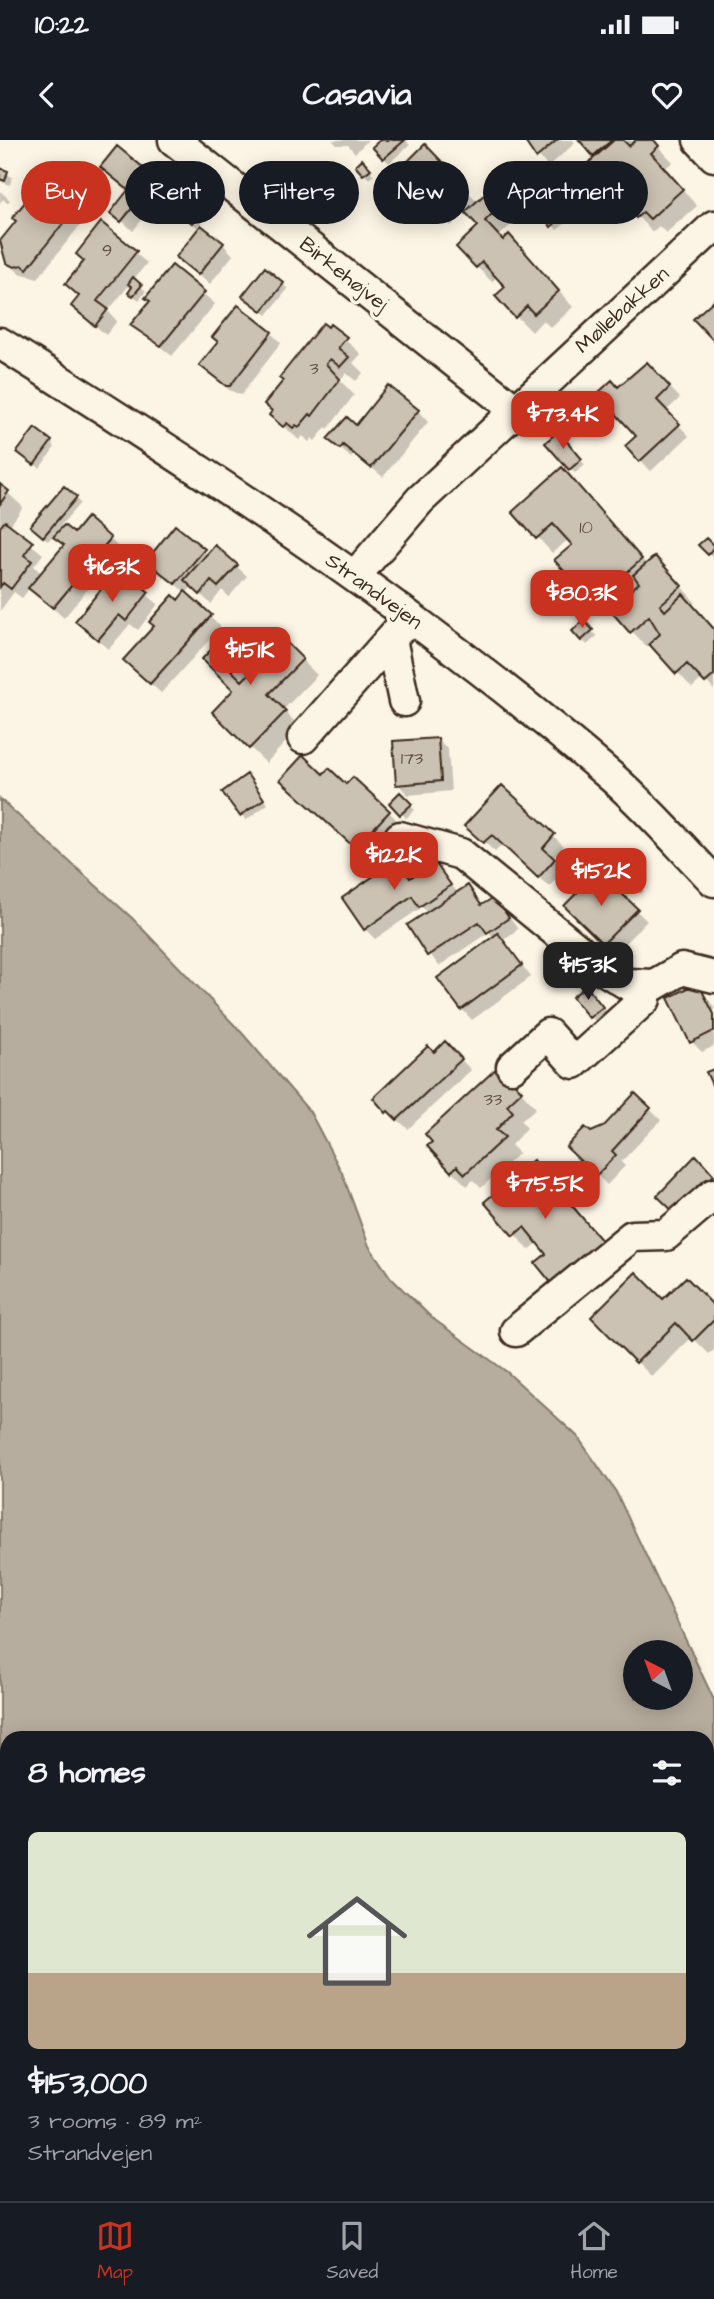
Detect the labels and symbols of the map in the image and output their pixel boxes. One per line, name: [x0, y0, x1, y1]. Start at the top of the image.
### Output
street label: Birkehøjvej: [293, 230, 395, 318]
house number: 9: [102, 238, 112, 263]
street label: Møllebakken: [569, 260, 675, 360]
house number: 3: [309, 356, 319, 381]
pin: $73.4K: [506, 392, 620, 451]
house number: 10: [579, 515, 593, 540]
pin: $163K: [63, 545, 161, 604]
street label: Strandvejen: [320, 546, 428, 636]
pin: $80.3K: [525, 570, 639, 630]
pin: $151K: [201, 628, 299, 687]
house number: 173: [401, 746, 423, 771]
pin: $122K: [345, 832, 443, 892]
pin: $152K: [552, 848, 650, 908]
pin: $153K: [539, 942, 637, 1002]
house number: 33: [484, 1087, 502, 1112]
pin: $75.5K: [488, 1161, 602, 1221]
north arrow: [623, 1640, 693, 1710]

